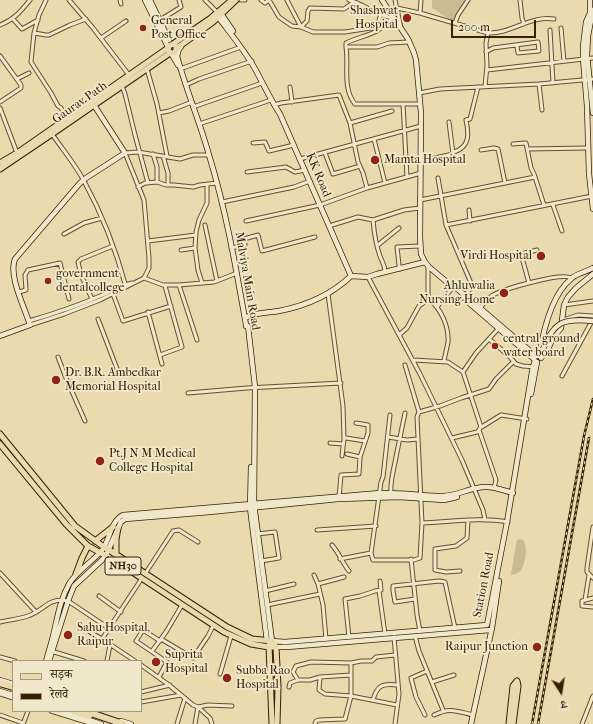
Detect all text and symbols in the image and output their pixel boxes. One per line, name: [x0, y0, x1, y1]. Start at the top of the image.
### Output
place label: Shashwat Hospital: [350, 4, 398, 32]
marker: Shashwat Hospital: [401, 12, 413, 24]
scale bar: [453, 12, 538, 38]
place label: General Post Office: [151, 14, 207, 42]
text: 200 m: [458, 20, 490, 34]
marker: General Post Office: [138, 23, 148, 33]
street label: Gaurav Path: [50, 79, 110, 127]
street label: KK Road: [302, 151, 334, 199]
place label: Mamta Hospital: [384, 153, 466, 167]
marker: Mamta Hospital: [369, 154, 381, 166]
street label: Malviya Main Road: [231, 231, 263, 331]
place label: Virdi Hospital: [460, 249, 532, 263]
marker: Virdi Hospital: [535, 250, 547, 262]
place label: government dentalcollege: [56, 267, 125, 295]
marker: government dentalcollege: [43, 276, 53, 286]
place label: Ahluwalia Nursing Home: [419, 279, 495, 307]
marker: Ahluwalia Nursing Home: [498, 287, 510, 299]
place label: central ground water board: [503, 332, 580, 360]
marker: central ground water board: [490, 341, 500, 351]
place label: Dr. B.R. Ambedkar Memorial Hospital: [65, 366, 161, 394]
marker: Dr. B.R. Ambedkar Memorial Hospital: [50, 374, 62, 386]
place label: Pt.J N M Medical College Hospital: [109, 447, 196, 475]
marker: Pt.J N M Medical College Hospital: [94, 455, 106, 467]
street label: Station Road: [471, 551, 497, 619]
road number: NH30: [105, 557, 141, 575]
place label: Sahu Hospital, Raipur: [77, 621, 150, 649]
marker: Sahu Hospital, Raipur: [62, 629, 74, 641]
place label: Raipur Junction: [445, 640, 528, 654]
marker: Raipur Junction: [531, 641, 543, 653]
place label: Suprita Hospital: [165, 648, 208, 676]
marker: Suprita Hospital: [150, 656, 162, 668]
legend: [12, 660, 142, 712]
place label: Subba Rao Hospital: [236, 664, 290, 692]
text: सड़क: [50, 667, 73, 681]
marker: Subba Rao Hospital: [221, 672, 233, 684]
north arrow: [541, 672, 581, 712]
text: रेलवे: [50, 687, 68, 701]
text: उ: [560, 697, 568, 711]

